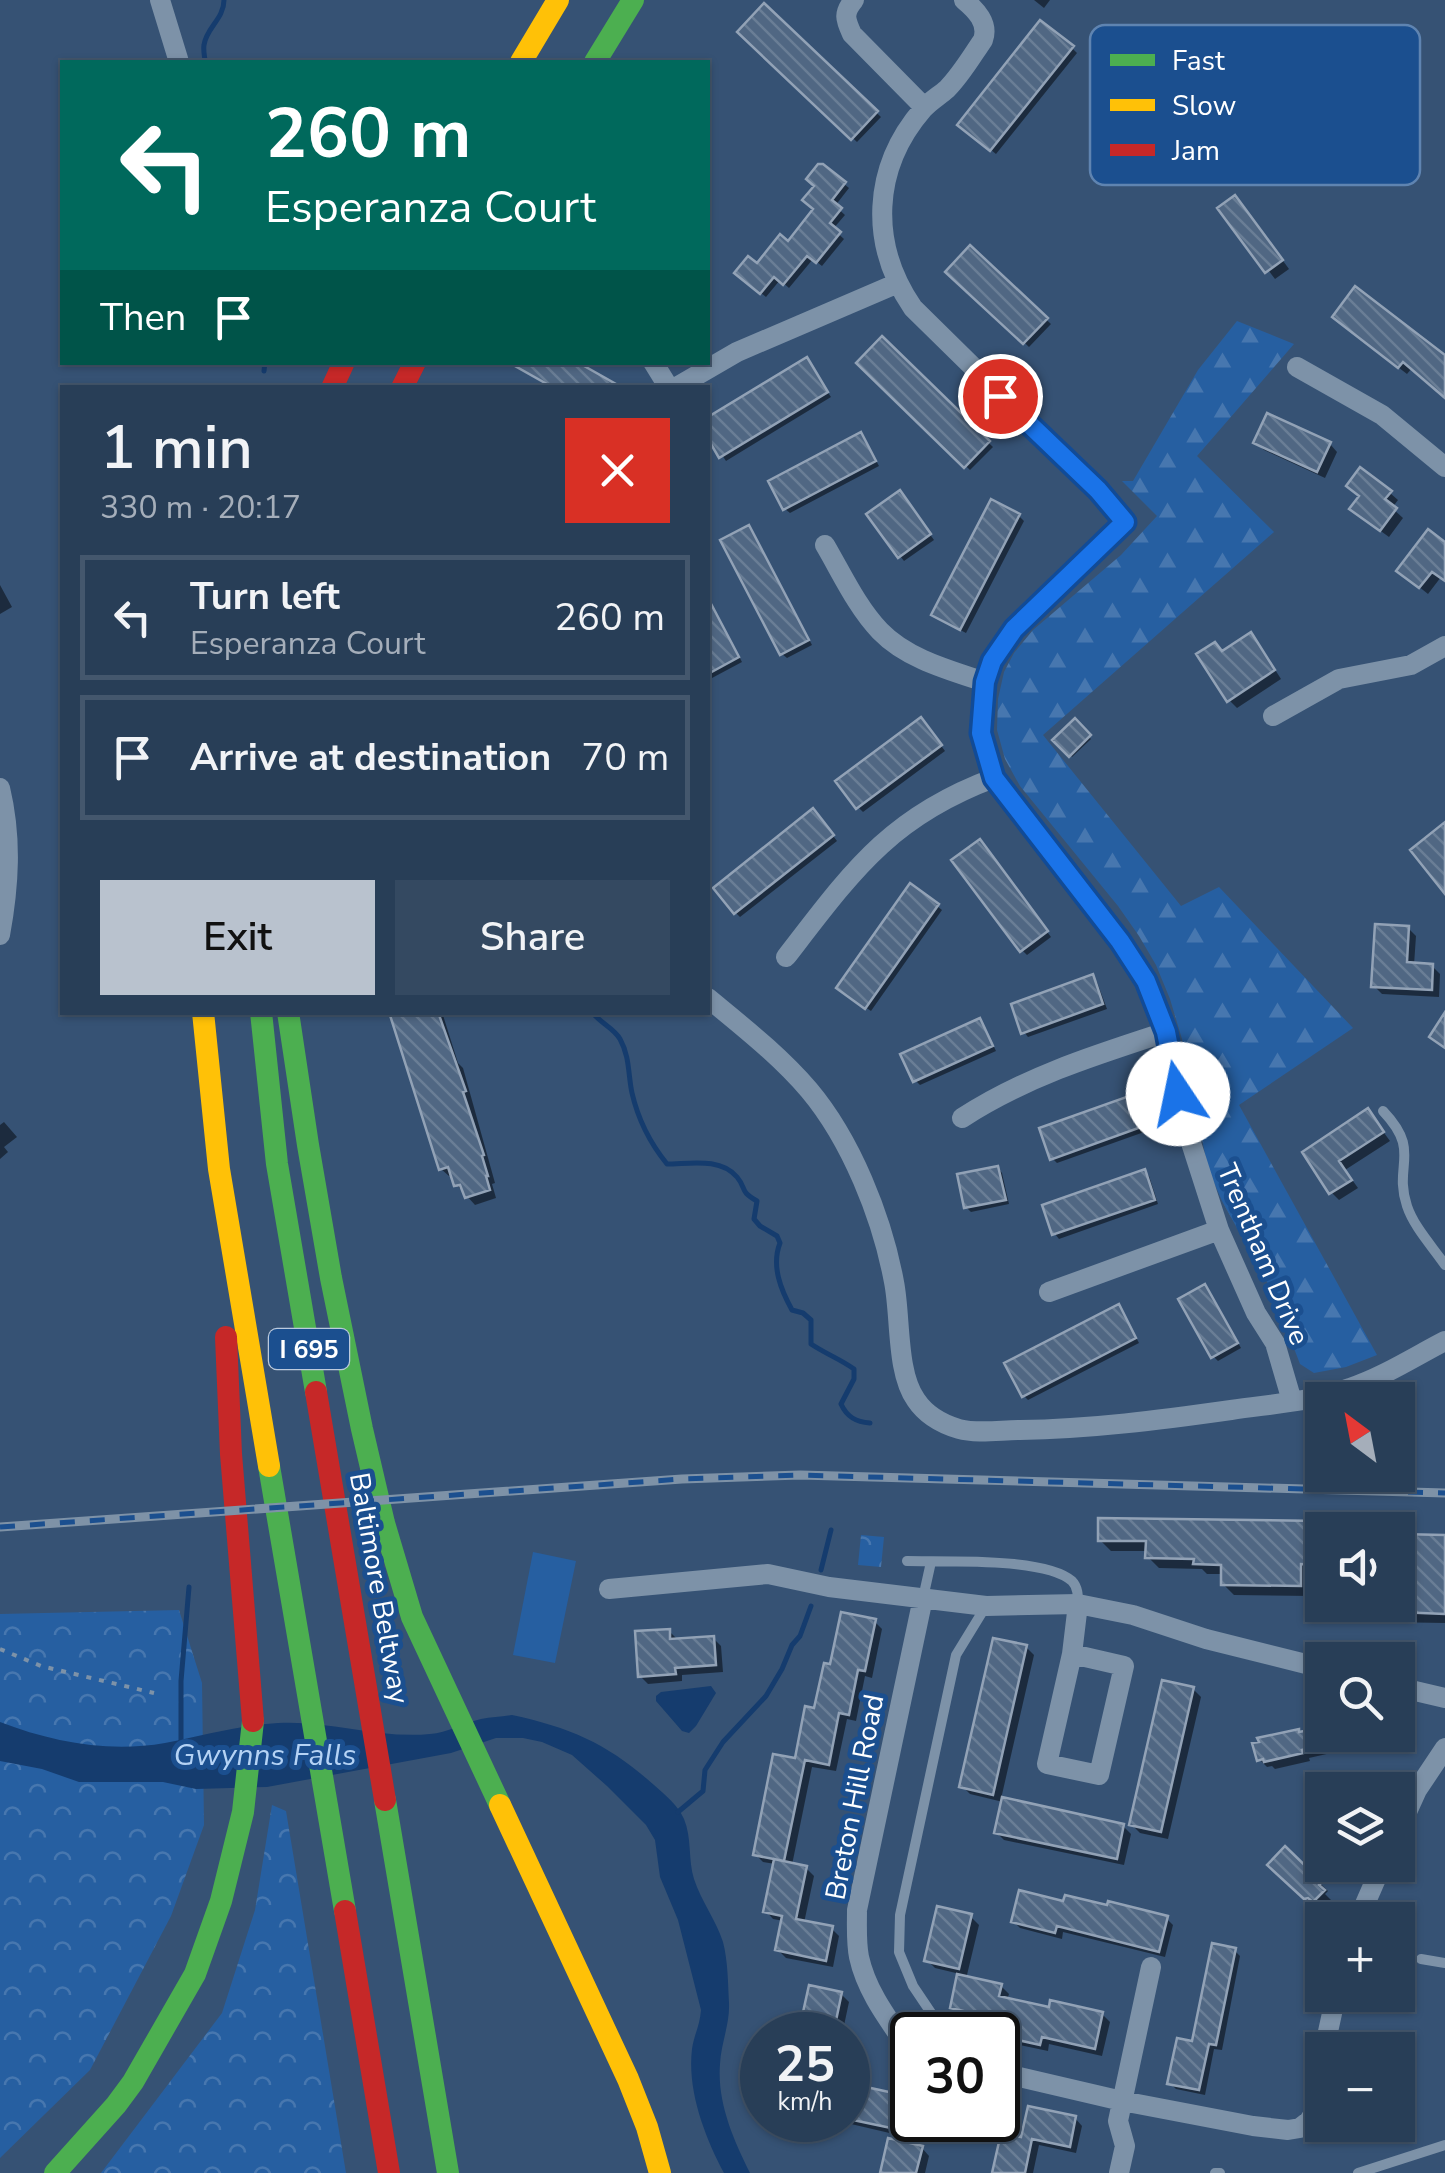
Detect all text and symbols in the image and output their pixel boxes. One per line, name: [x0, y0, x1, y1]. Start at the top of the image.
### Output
legend: [1090, 25, 1420, 185]
text: Fast: [1172, 42, 1225, 80]
text: 260 m: [265, 86, 471, 182]
text: Slow: [1172, 87, 1236, 125]
icon: left: [100, 100, 230, 230]
text: Jam: [1171, 132, 1220, 170]
text: Esperanza Court: [265, 177, 596, 238]
icon: arrive: [206, 290, 261, 345]
text: Then: [100, 292, 186, 343]
pin: [958, 354, 1043, 439]
icon: arrive: [973, 369, 1028, 424]
text: 1 min: [100, 407, 253, 489]
button: close: [565, 418, 670, 523]
text: 330 m · 20:17: [100, 486, 301, 529]
text: Turn left: [190, 571, 340, 622]
icon: left: [105, 590, 160, 645]
text: 260 m: [554, 592, 665, 643]
text: Esperanza Court: [190, 622, 425, 665]
icon: arrive: [105, 730, 160, 785]
text: Arrive at destination: [190, 732, 551, 783]
text: 70 m: [581, 732, 669, 783]
button: Exit: [100, 880, 375, 995]
button: Share: [395, 880, 670, 995]
position arrow: [1126, 1042, 1230, 1146]
street label: Trentham Drive: [1208, 1158, 1318, 1351]
road number: I 695: [269, 1329, 349, 1369]
north arrow: [1305, 1382, 1415, 1492]
map controls: [1305, 1382, 1415, 2142]
street label: Baltimore Beltway: [340, 1470, 418, 1707]
button: sound: [1305, 1512, 1415, 1622]
button: search: [1305, 1642, 1415, 1752]
street label: Breton Hill Road: [816, 1691, 894, 1903]
water label: Gwynns Falls: [174, 1735, 357, 1776]
button: layers: [1305, 1772, 1415, 1882]
button: +: [1305, 1902, 1415, 2012]
speed limit sign: 30: [890, 2012, 1020, 2142]
text: 25: [775, 2030, 835, 2099]
button: −: [1305, 2032, 1415, 2142]
text: km/h: [777, 2085, 833, 2119]

